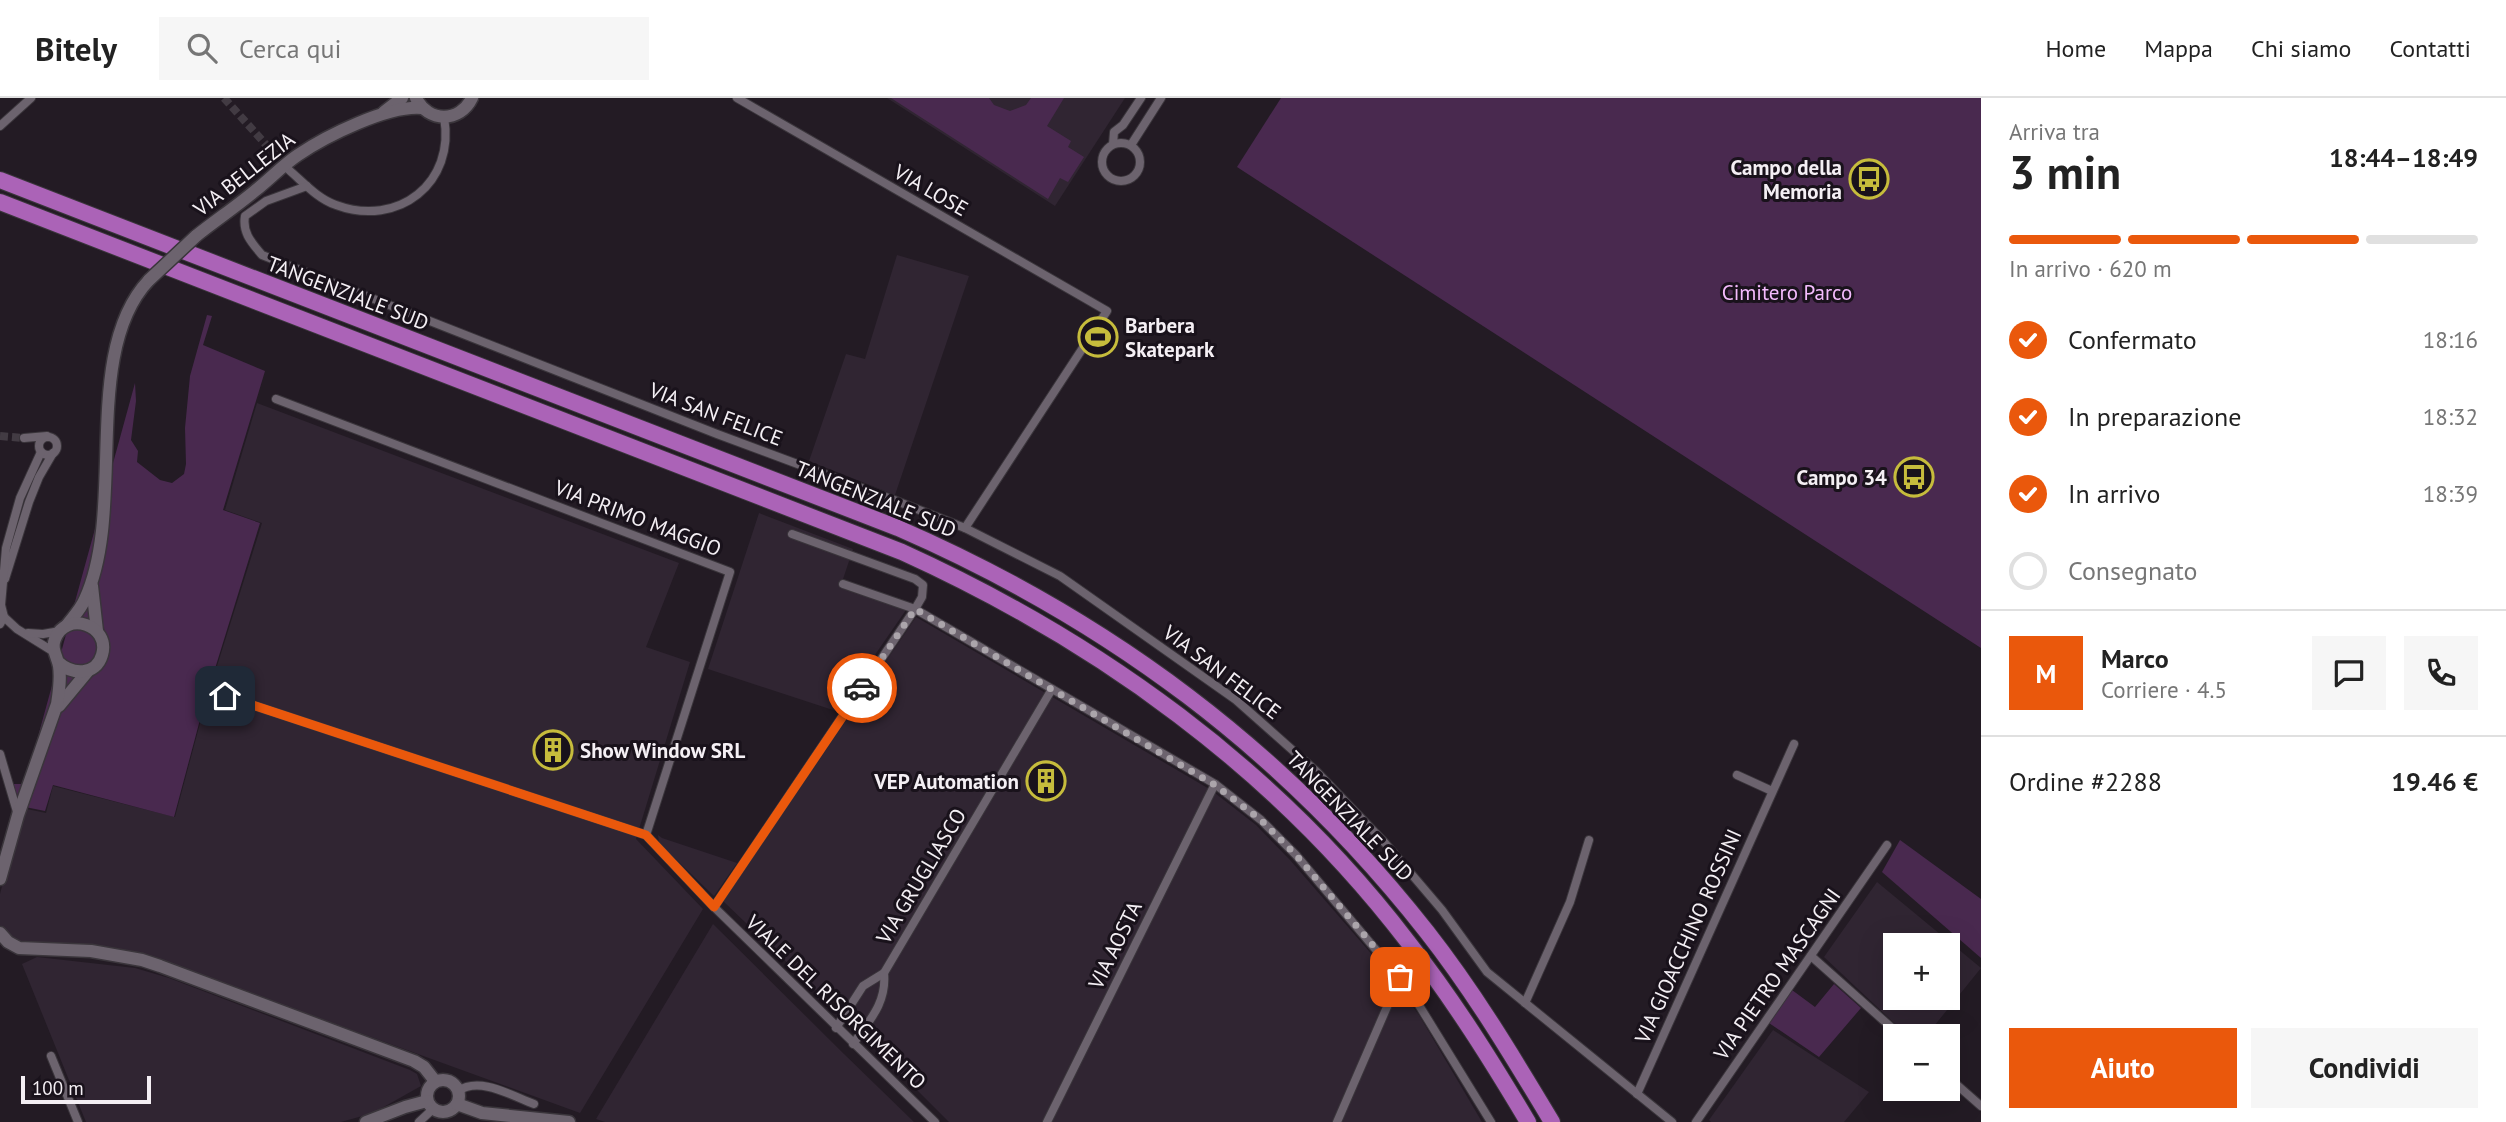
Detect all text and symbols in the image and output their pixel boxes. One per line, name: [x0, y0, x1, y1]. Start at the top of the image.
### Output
search box: [159, 17, 649, 80]
text: Bitely: [35, 27, 117, 70]
icon: search: [183, 29, 221, 67]
text: Cerca qui: [239, 32, 341, 65]
text: Home: [2045, 33, 2106, 64]
text: Mappa: [2144, 33, 2213, 64]
text: Chi siamo: [2251, 33, 2351, 64]
text: Contatti: [2389, 33, 2471, 64]
text: Arriva tra: [2009, 117, 2100, 146]
street label: VIA BELLEZIA: [187, 126, 301, 223]
text: 18:44–18:49: [2329, 141, 2478, 174]
text: 3 min: [2009, 142, 2121, 202]
place label: Campo della Memoria: [1730, 154, 1842, 205]
street label: VIA LOSE: [888, 157, 973, 222]
bus stop icon: Campo della Memoria: [1848, 158, 1890, 200]
street label: TANGENZIALE SUD: [263, 250, 433, 336]
text: In arrivo · 620 m: [2009, 254, 2172, 283]
park label: Cimitero Parco: [1722, 279, 1852, 306]
place label: Barbera Skatepark: [1125, 312, 1215, 363]
sports icon: Barbera Skatepark: [1077, 316, 1119, 358]
icon: check: [2009, 321, 2047, 359]
text: Confermato: [2068, 323, 2197, 356]
text: 18:16: [2423, 325, 2478, 354]
street label: VIA SAN FELICE: [645, 376, 786, 452]
icon: check: [2009, 398, 2047, 436]
text: In preparazione: [2068, 400, 2242, 433]
text: 18:32: [2423, 402, 2478, 431]
street label: TANGENZIALE SUD: [792, 454, 960, 544]
bus stop icon: Campo 34: [1893, 456, 1935, 498]
place label: Campo 34: [1796, 464, 1887, 491]
street label: VIA PRIMO MAGGIO: [550, 473, 725, 562]
icon: check: [2009, 475, 2047, 513]
text: In arrivo: [2068, 477, 2160, 510]
text: 18:39: [2423, 479, 2478, 508]
text: Consegnato: [2068, 554, 2198, 587]
street label: VIA SAN FELICE: [1157, 618, 1286, 725]
button: chat: [2312, 636, 2386, 710]
button: phone: [2404, 636, 2478, 710]
text: Marco: [2101, 642, 2169, 675]
courier: [827, 653, 897, 723]
text: M: [2036, 657, 2056, 690]
pin: [195, 666, 255, 726]
icon: car: [843, 669, 881, 707]
text: Corriere · 4.5: [2101, 675, 2227, 704]
icon: home: [206, 677, 244, 715]
building icon: Show Window SRL: [532, 729, 574, 771]
place label: Show Window SRL: [580, 737, 745, 764]
street label: TANGENZIALE SUD: [1281, 745, 1419, 887]
building icon: VEP Automation: [1025, 760, 1067, 802]
text: Ordine #2288: [2009, 765, 2162, 798]
text: 19.46 €: [2391, 765, 2478, 798]
place label: VEP Automation: [873, 768, 1019, 795]
street label: VIA GRUGLIASCO: [869, 803, 972, 949]
street label: VIA GIOACCHINO ROSSINI: [1628, 825, 1748, 1048]
street label: VIA PIETRO MASCAGNI: [1707, 883, 1846, 1066]
street label: VIA AOSTA: [1082, 896, 1148, 994]
street label: VIALE DEL RISORGIMENTO: [739, 908, 932, 1095]
map controls: [1883, 933, 1960, 1101]
button: +: [1883, 933, 1960, 1010]
pin: [1370, 947, 1430, 1007]
icon: bag: [1381, 958, 1419, 996]
button: −: [1883, 1024, 1960, 1101]
button: Aiuto: [2009, 1028, 2237, 1108]
button: Condividi: [2251, 1028, 2478, 1108]
scale bar: [21, 1073, 150, 1105]
text: 100 m: [32, 1076, 84, 1100]

